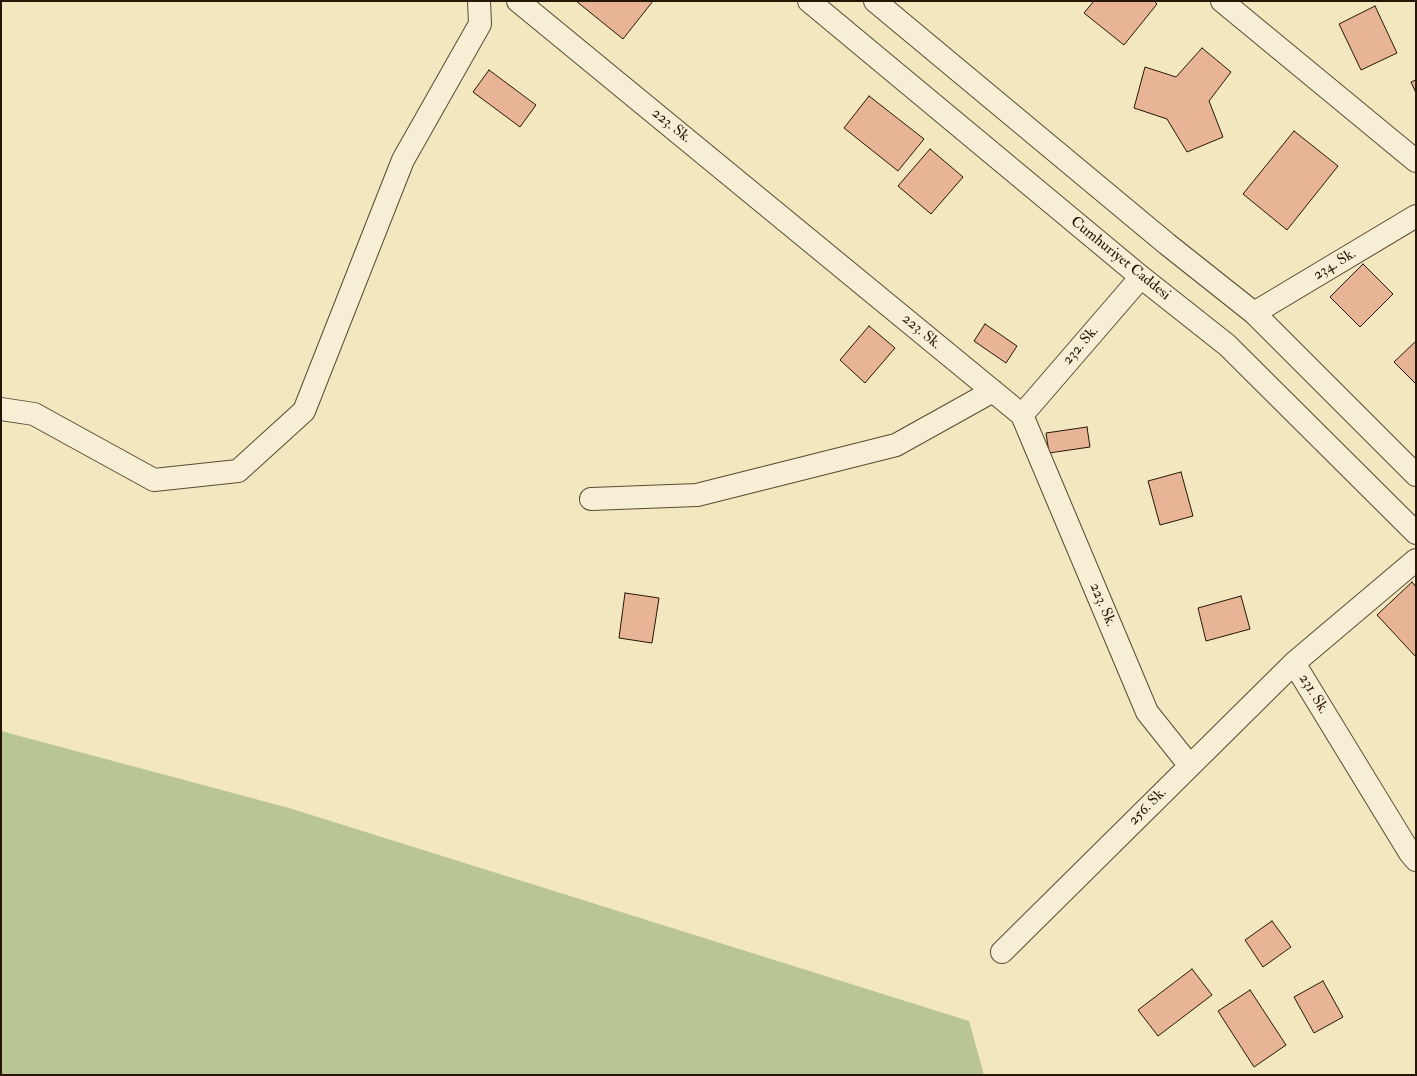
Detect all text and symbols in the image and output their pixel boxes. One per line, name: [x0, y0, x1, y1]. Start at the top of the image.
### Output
street label: 223. Sk.: [648, 105, 694, 147]
street label: Cumhuriyet Caddesi: [1066, 213, 1174, 305]
street label: 234. Sk.: [1311, 245, 1359, 285]
street label: 223. Sk.: [898, 310, 944, 354]
street label: 232. Sk.: [1059, 323, 1103, 369]
street label: 223. Sk.: [1085, 581, 1119, 629]
street label: 231. Sk.: [1294, 671, 1332, 717]
street label: 256. Sk.: [1125, 784, 1171, 830]

